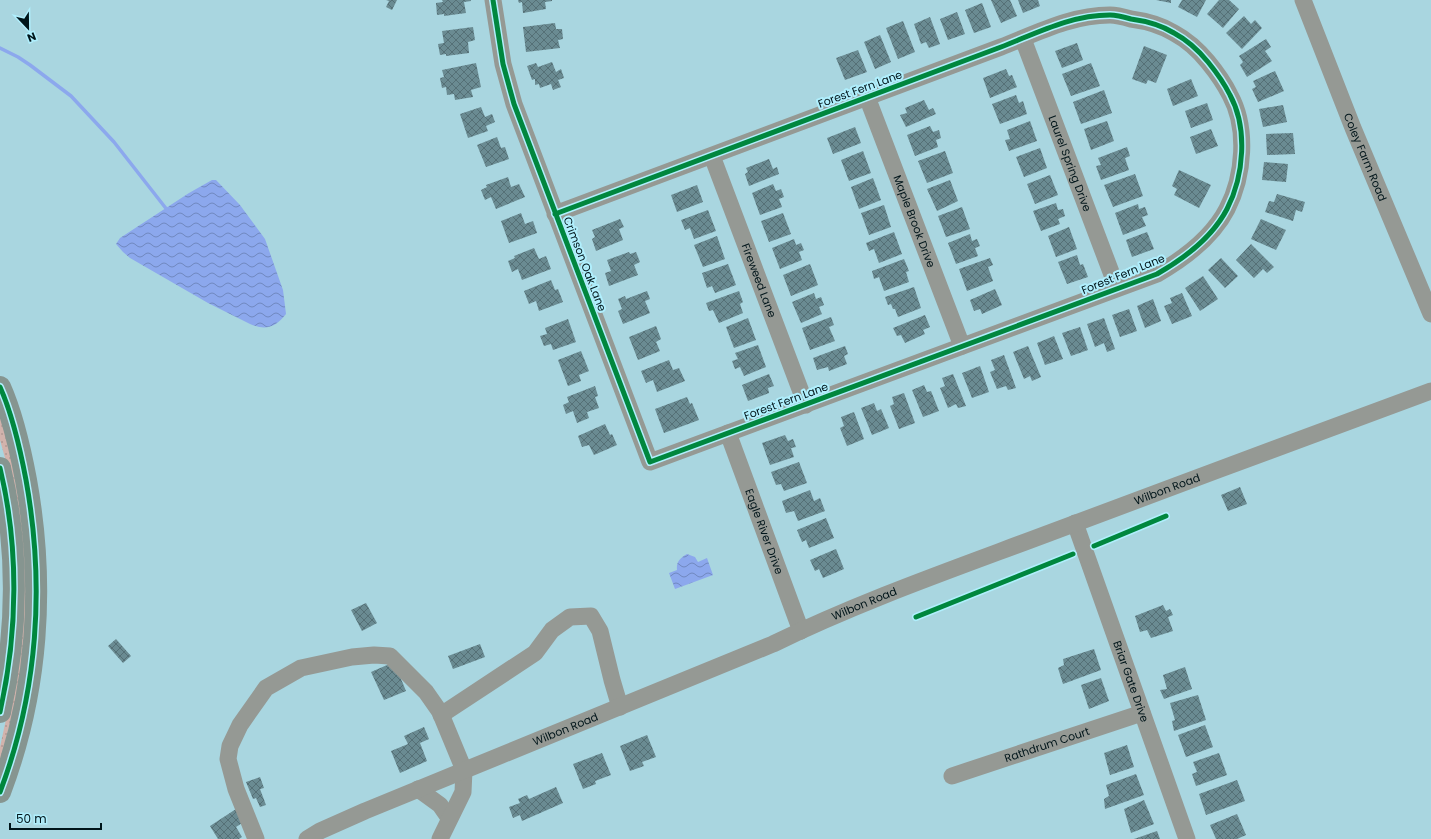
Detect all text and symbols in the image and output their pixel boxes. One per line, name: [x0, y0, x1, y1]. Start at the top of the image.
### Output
north arrow: [8, 8, 48, 48]
text: N: [25, 28, 39, 46]
street label: Forest Fern Lane: [816, 66, 905, 112]
street label: Coley Farm Road: [1340, 111, 1391, 204]
street label: Laurel Spring Drive: [1045, 113, 1095, 214]
street label: Maple Brook Drive: [889, 173, 939, 270]
street label: Crimson Oak Lane: [560, 214, 610, 314]
street label: Fireweed Lane: [738, 241, 780, 320]
street label: Forest Fern Lane: [1079, 250, 1167, 298]
street label: Forest Fern Lane: [742, 378, 831, 424]
street label: Wilbon Road: [1132, 469, 1202, 509]
street label: Eagle River Drive: [741, 486, 787, 577]
street label: Wilbon Road: [829, 583, 899, 624]
street label: Briar Gate Drive: [1109, 638, 1153, 724]
street label: Wilbon Road: [530, 708, 600, 750]
street label: Rathdrum Court: [1002, 723, 1092, 766]
scale bar: [10, 805, 101, 831]
text: 50 m: [16, 810, 47, 827]

